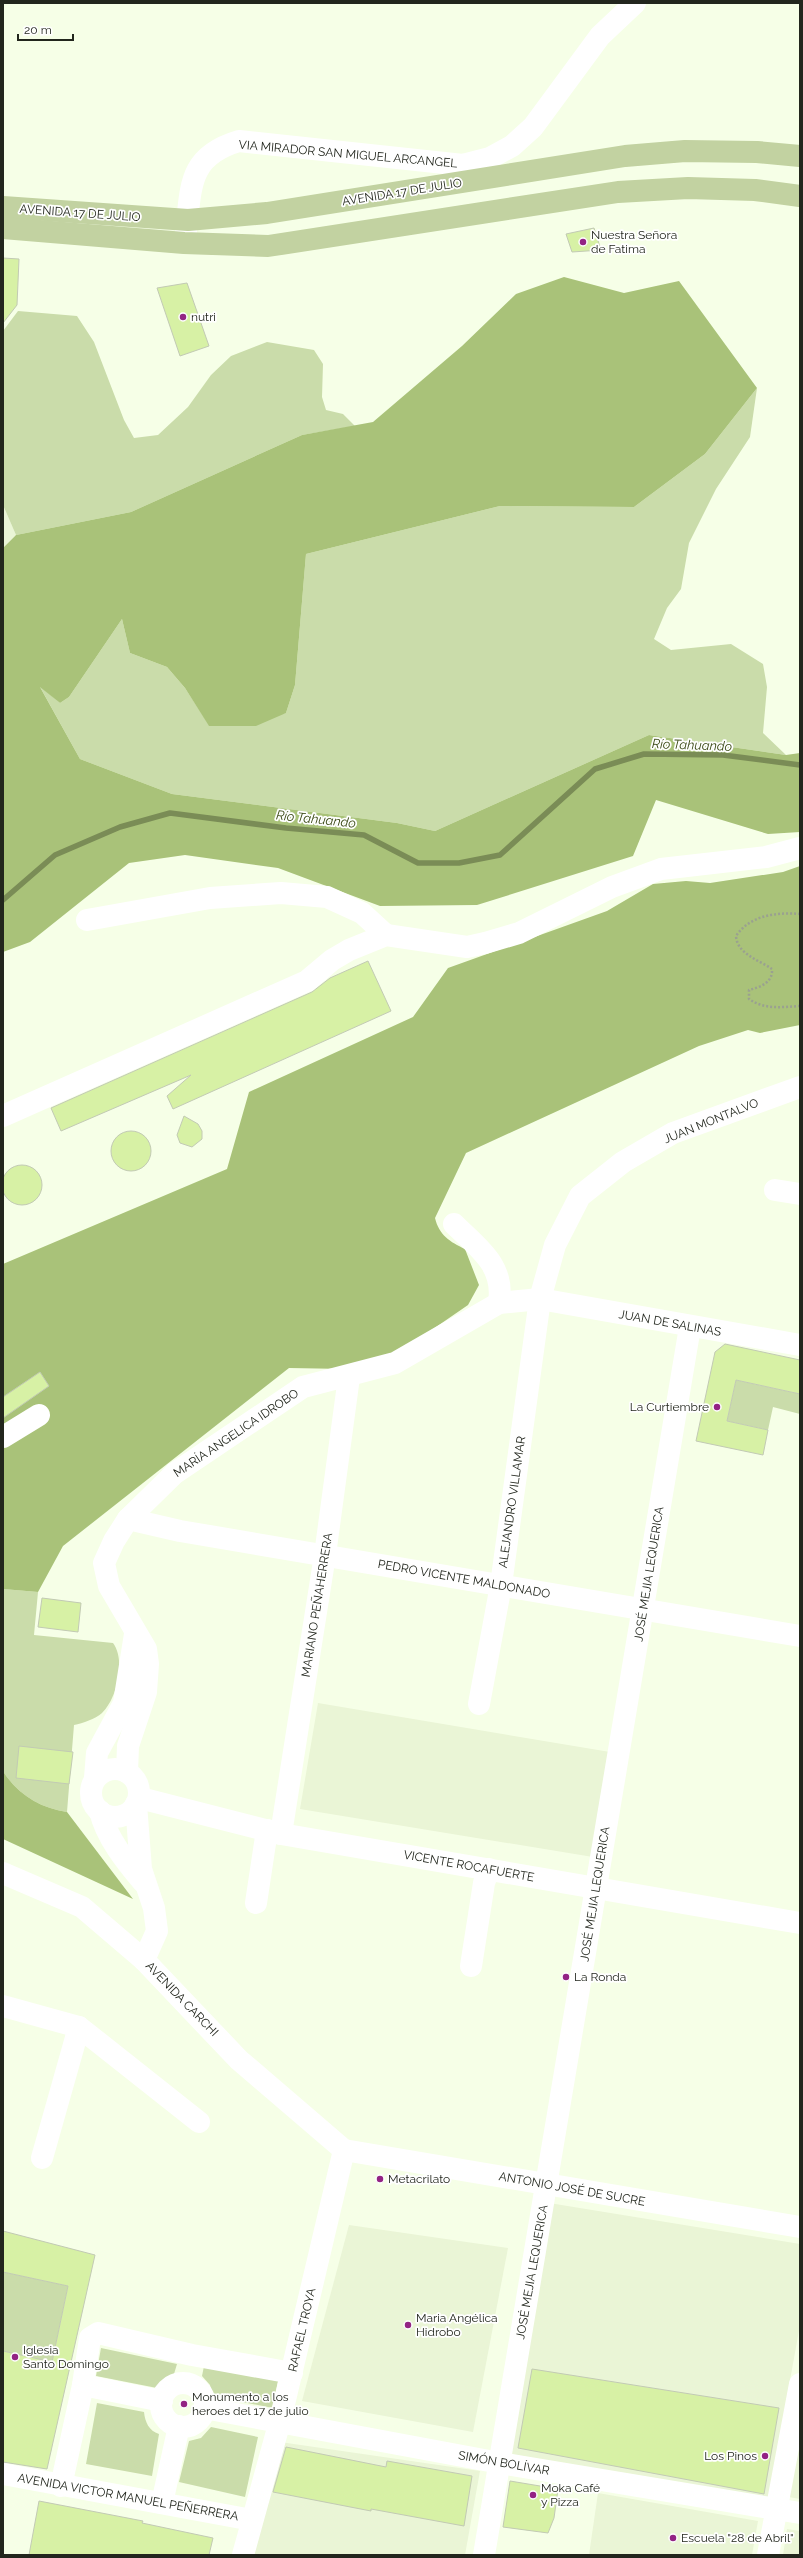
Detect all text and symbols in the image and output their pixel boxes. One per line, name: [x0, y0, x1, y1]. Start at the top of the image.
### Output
scale bar: [18, 16, 73, 42]
text: 20 m: [24, 23, 52, 37]
street label: VIA MIRADOR SAN MIGUEL ARCANGEL: [238, 137, 458, 171]
street label: AVENIDA 17 DE JULIO: [341, 176, 463, 208]
street label: AVENIDA 17 DE JULIO: [19, 202, 141, 224]
place label: Nuestra Señora de Fatima: [591, 228, 677, 256]
marker: Nuestra Señora de Fatima: [578, 237, 588, 247]
place label: nutri: [191, 310, 216, 324]
marker: nutri: [178, 312, 188, 322]
water label: Río Tahuando: [652, 736, 732, 754]
water label: Río Tahuando: [275, 807, 357, 831]
street label: JUAN MONTALVO: [662, 1096, 760, 1146]
street label: JUAN DE SALINAS: [618, 1307, 722, 1339]
street label: MARÍA ANGELICA IDROBO: [171, 1386, 301, 1480]
place label: La Curtiembre: [630, 1400, 709, 1414]
marker: La Curtiembre: [712, 1402, 722, 1412]
street label: ALEJANDRO VILLAMAR: [496, 1435, 528, 1569]
street label: JOSÉ MEJIA LEQUERICA: [631, 1506, 667, 1642]
street label: MARIANO PEÑAHERRERA: [299, 1532, 335, 1678]
street label: PEDRO VICENTE MALDONADO: [377, 1557, 551, 1601]
street label: JOSÉ MEJIA LEQUERICA: [577, 1826, 613, 1962]
street label: VICENTE ROCAFUERTE: [403, 1848, 535, 1884]
street label: AVENIDA CARCHI: [143, 1959, 221, 2039]
place label: La Ronda: [574, 1970, 626, 1984]
marker: La Ronda: [561, 1972, 571, 1982]
street label: ANTONIO JOSÉ DE SUCRE: [498, 2169, 646, 2209]
place label: Metacrilato: [388, 2172, 450, 2186]
marker: Metacrilato: [375, 2174, 385, 2184]
street label: JOSÉ MEJIA LEQUERICA: [513, 2204, 551, 2340]
street label: RAFAEL TROYA: [286, 2287, 318, 2373]
place label: Maria Angélica Hidrobo: [416, 2311, 498, 2339]
marker: Maria Angélica Hidrobo: [403, 2320, 413, 2330]
place label: Iglesia Santo Domingo: [23, 2343, 109, 2371]
marker: Iglesia Santo Domingo: [10, 2352, 20, 2362]
place label: Monumento a los heroes del 17 de julio: [192, 2390, 309, 2418]
marker: Monumento a los heroes del 17 de julio: [179, 2399, 189, 2409]
street label: SIMÓN BOLÍVAR: [457, 2448, 551, 2478]
place label: Los Pinos: [704, 2449, 757, 2463]
marker: Los Pinos: [760, 2451, 770, 2461]
street label: AVENIDA VICTOR MANUEL PEÑERRERA: [16, 2471, 240, 2523]
place label: Moka Café y Pizza: [541, 2481, 600, 2509]
marker: Moka Café y Pizza: [528, 2490, 538, 2500]
place label: Escuela "28 de Abril": [681, 2531, 794, 2545]
marker: Escuela "28 de Abril": [668, 2533, 678, 2543]

